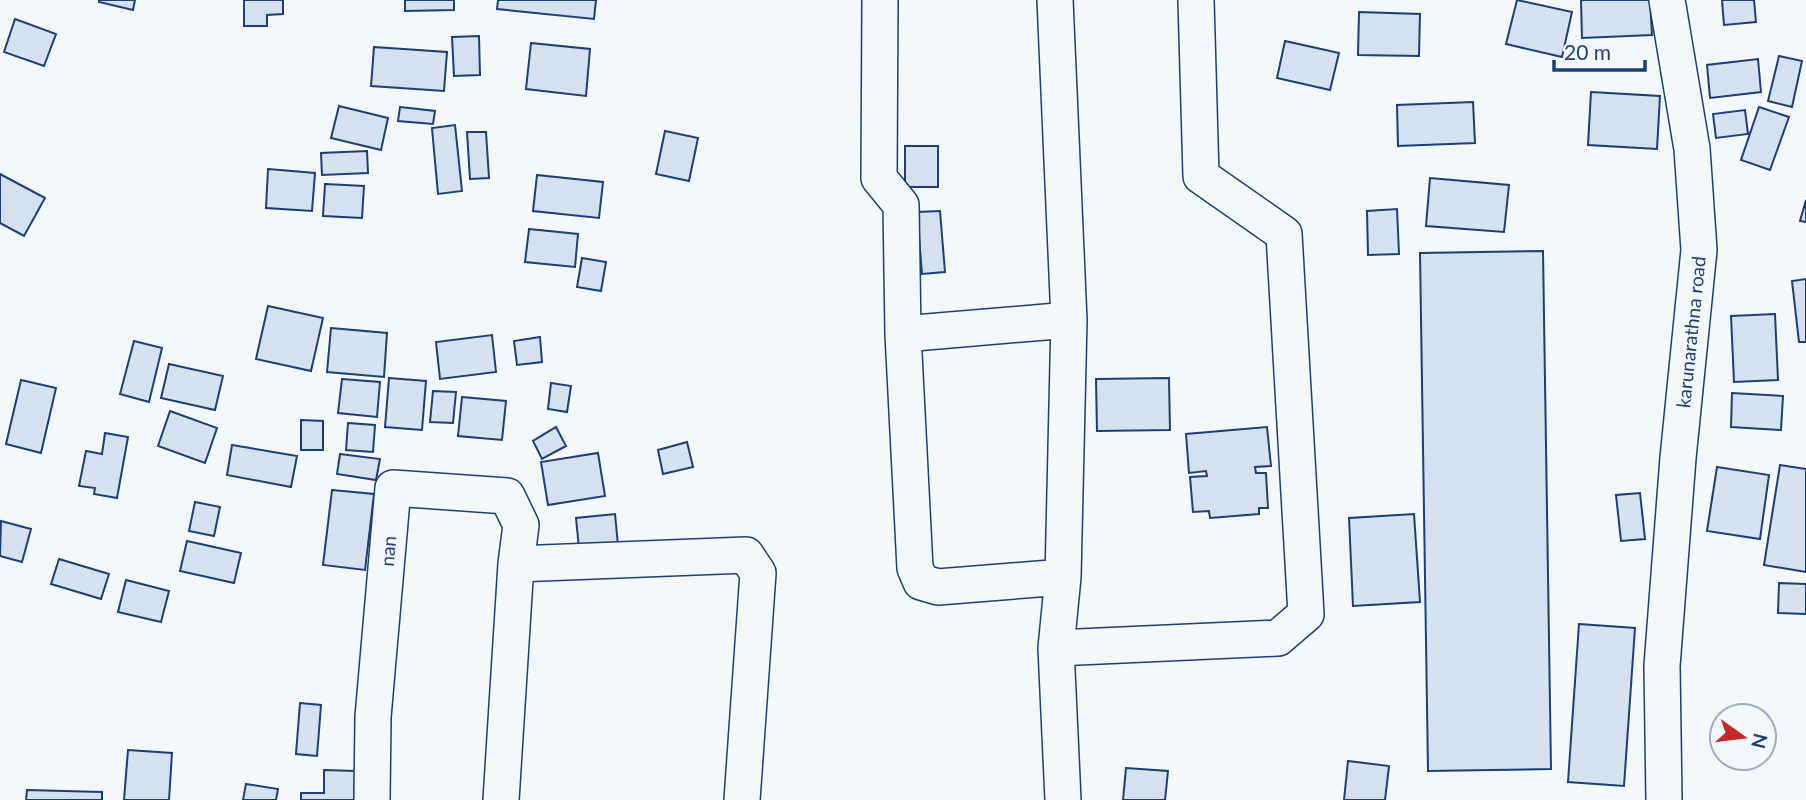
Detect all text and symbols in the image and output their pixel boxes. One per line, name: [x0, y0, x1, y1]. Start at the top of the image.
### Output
scale bar: [1554, 28, 1645, 72]
text: 20 m: [1564, 39, 1611, 64]
street label: karunarathna road: [1671, 255, 1710, 409]
street label: nan: [375, 535, 400, 567]
north arrow: [1708, 702, 1778, 772]
text: N: [1747, 731, 1773, 751]

